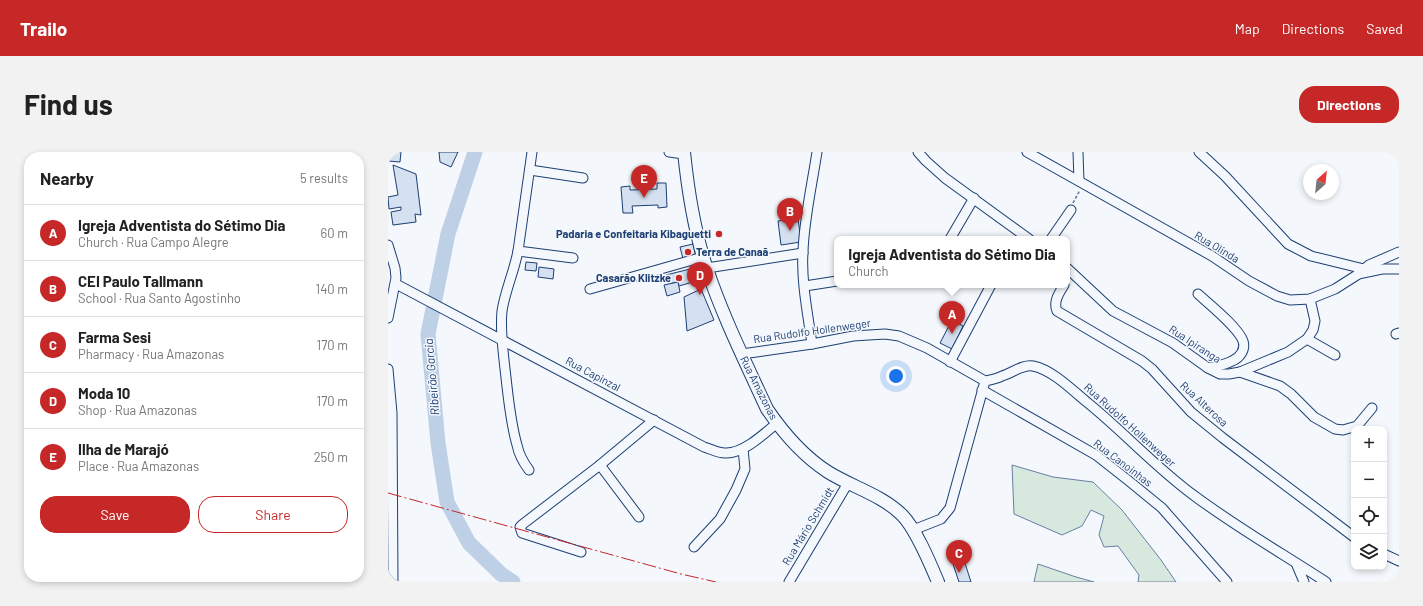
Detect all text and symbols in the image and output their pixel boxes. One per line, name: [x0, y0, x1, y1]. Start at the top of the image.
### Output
text: Trailo: [20, 17, 67, 40]
text: Map: [1235, 20, 1260, 37]
text: Directions: [1282, 20, 1344, 37]
text: Saved: [1366, 20, 1403, 37]
button: Directions: [1299, 86, 1399, 123]
text: Find us: [24, 87, 113, 121]
north arrow: [1303, 164, 1339, 200]
pin: E: [631, 165, 657, 198]
text: Nearby: [40, 168, 94, 188]
text: 5 results: [300, 170, 348, 186]
pin: B: [777, 198, 803, 231]
text: Igreja Adventista do Sétimo Dia: [78, 216, 286, 234]
text: A: [49, 225, 57, 241]
text: 60 m: [321, 225, 348, 241]
place label: Padaria e Confeitaria Kibaguetti: [556, 227, 711, 240]
street label: Rua Olinda: [1192, 228, 1242, 265]
marker: Padaria e Confeitaria Kibaguetti: [714, 229, 724, 239]
text: Church · Rua Campo Alegre: [78, 234, 229, 250]
popup: [834, 236, 1070, 288]
place label: Terra de Canaã: [696, 245, 769, 258]
text: Igreja Adventista do Sétimo Dia: [848, 245, 1056, 263]
marker: Terra de Canaã: [683, 247, 693, 257]
pin: D: [687, 262, 713, 295]
text: Church: [848, 263, 889, 279]
place label: Casarão Klitzke: [596, 271, 671, 284]
text: CEI Paulo Tallmann: [78, 272, 203, 290]
marker: Casarão Klitzke: [674, 273, 684, 283]
text: B: [49, 281, 57, 297]
text: 140 m: [316, 281, 348, 297]
text: School · Rua Santo Agostinho: [78, 290, 241, 306]
pin: A: [939, 301, 965, 334]
street label: Rua Rudolfo Hollenweger: [752, 316, 872, 345]
street label: Rua Ipiranga: [1167, 322, 1224, 365]
text: Farma Sesi: [78, 328, 151, 346]
text: C: [49, 337, 57, 353]
text: 170 m: [317, 337, 348, 353]
water label: Ribeirão Garcia: [421, 338, 441, 416]
text: Pharmacy · Rua Amazonas: [78, 346, 224, 362]
street label: Rua Capinzal: [563, 354, 623, 394]
street label: Rua Amazonas: [738, 354, 781, 422]
your location: [886, 366, 906, 386]
street label: Rua Alterosa: [1178, 378, 1231, 429]
street label: Rua Rudolfo Hollenweger: [1082, 380, 1179, 469]
text: Moda 10: [78, 384, 130, 402]
text: D: [49, 393, 57, 409]
text: 170 m: [317, 393, 348, 409]
text: Shop · Rua Amazonas: [78, 402, 197, 418]
map controls: [1351, 426, 1387, 570]
button: +: [1351, 426, 1387, 462]
street label: Rua Canoinhas: [1091, 436, 1155, 489]
text: Ilha de Marajó: [78, 440, 169, 458]
text: E: [49, 449, 57, 465]
text: 250 m: [314, 449, 348, 465]
text: Place · Rua Amazonas: [78, 458, 199, 474]
button: −: [1351, 462, 1387, 498]
street label: Rua Mário Schmidt: [779, 484, 836, 567]
button: Save: [40, 496, 190, 533]
button: Share: [198, 496, 348, 533]
button: locate: [1351, 498, 1387, 534]
button: layers: [1351, 534, 1387, 570]
pin: C: [946, 540, 972, 573]

